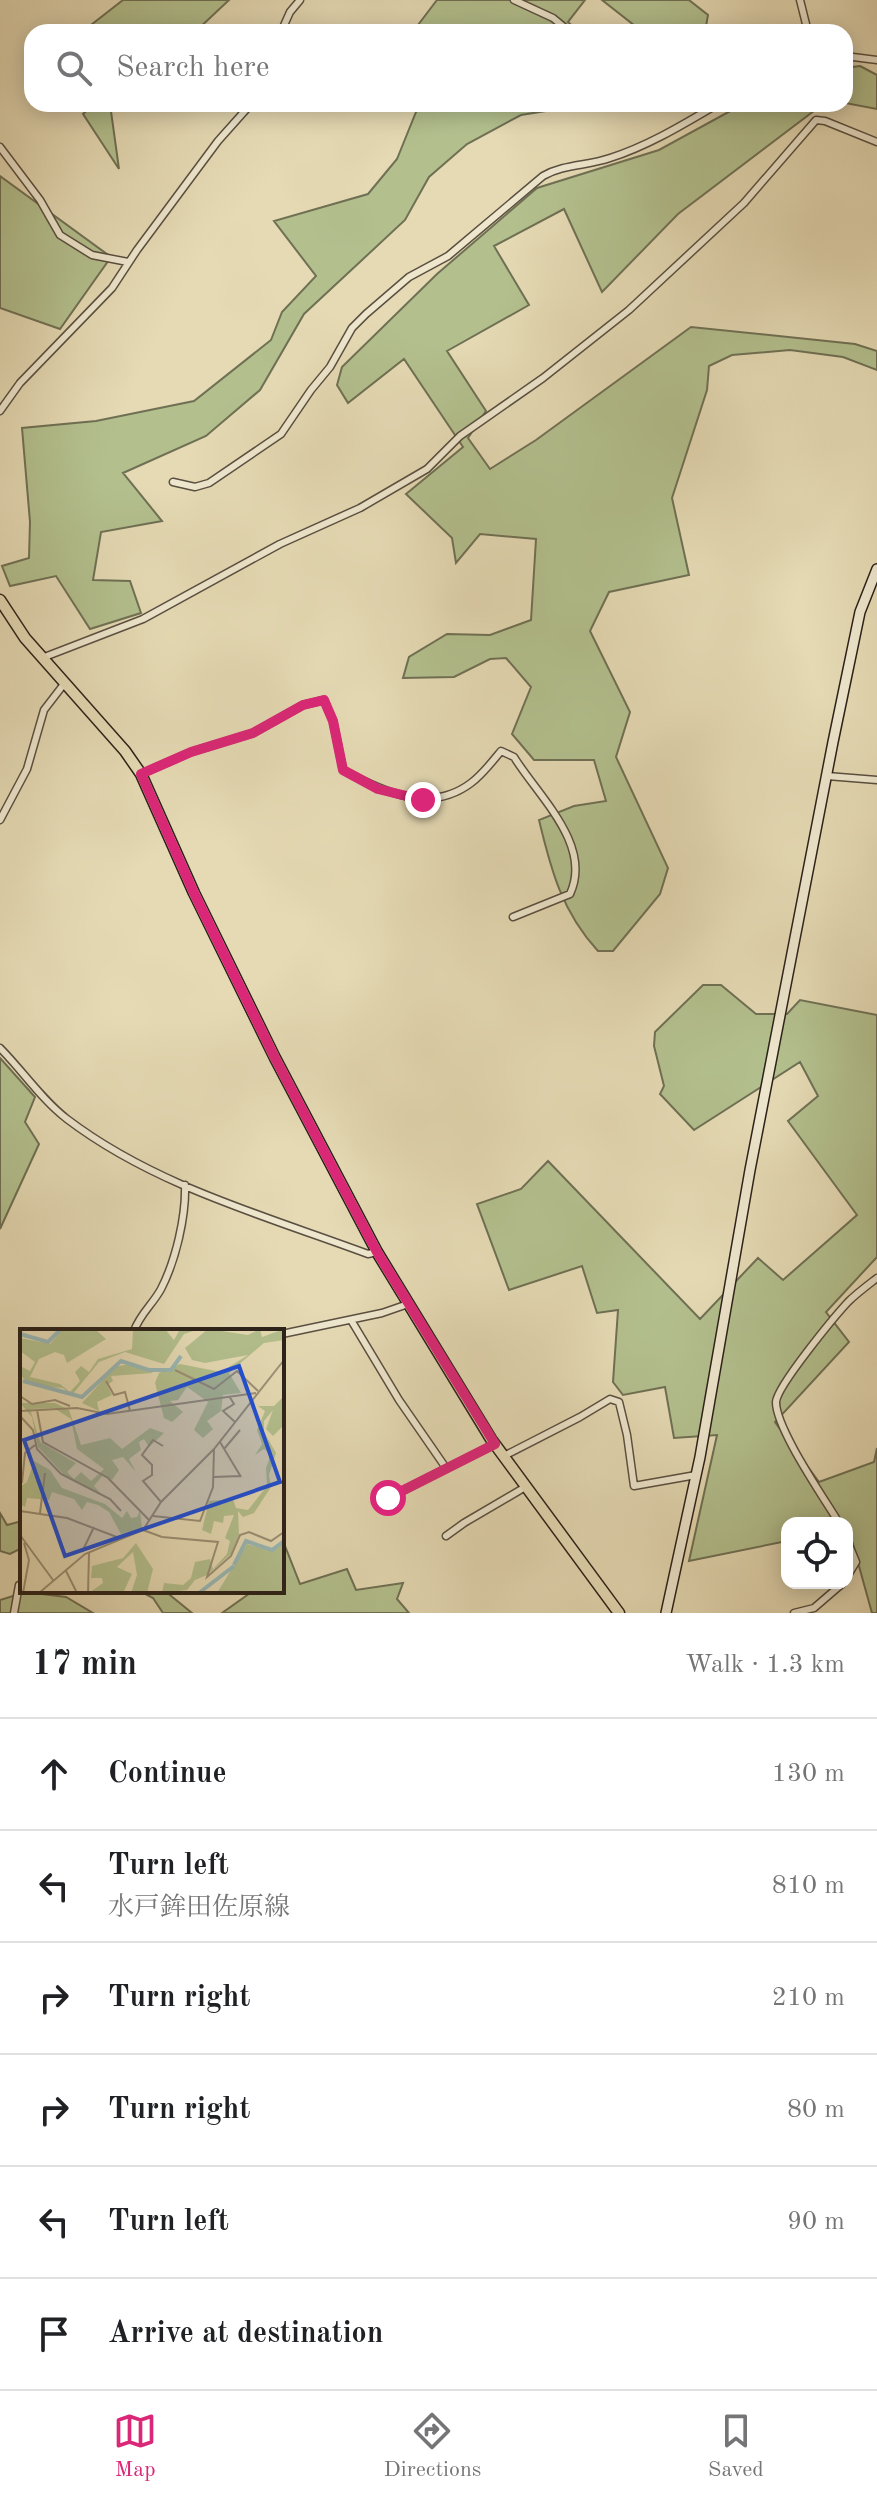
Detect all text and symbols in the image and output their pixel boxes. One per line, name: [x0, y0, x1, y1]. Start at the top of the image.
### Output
search box: [24, 24, 853, 112]
icon: search: [52, 46, 96, 90]
text: Search here: [116, 53, 270, 83]
route end: [405, 782, 441, 818]
inset map: [20, 1329, 284, 1593]
route start: [370, 1480, 406, 1516]
map controls: [781, 1517, 853, 1589]
button: locate: [781, 1517, 853, 1589]
text: 17 min: [32, 1648, 137, 1682]
text: Walk · 1.3 km: [685, 1652, 845, 1678]
icon: ahead: [32, 1752, 76, 1796]
text: Continue: [108, 1759, 227, 1789]
text: 130 m: [772, 1761, 845, 1787]
text: Turn left: [108, 1851, 229, 1881]
icon: left: [32, 1864, 76, 1908]
text: 810 m: [772, 1873, 845, 1899]
text: 水戸鉾田佐原線: [108, 1895, 290, 1921]
icon: right: [32, 1976, 76, 2020]
text: Turn right: [108, 1983, 250, 2013]
text: 210 m: [772, 1985, 845, 2011]
icon: right: [32, 2088, 76, 2132]
text: Turn right: [108, 2095, 250, 2125]
text: 80 m: [787, 2097, 845, 2123]
icon: left: [32, 2200, 76, 2244]
text: Turn left: [108, 2207, 229, 2237]
text: 90 m: [787, 2209, 845, 2235]
icon: arrive: [32, 2312, 76, 2356]
text: Arrive at destination: [108, 2319, 383, 2349]
tab: Map: [113, 2409, 157, 2484]
tab: Directions: [384, 2409, 481, 2484]
tab: Saved: [708, 2409, 764, 2484]

